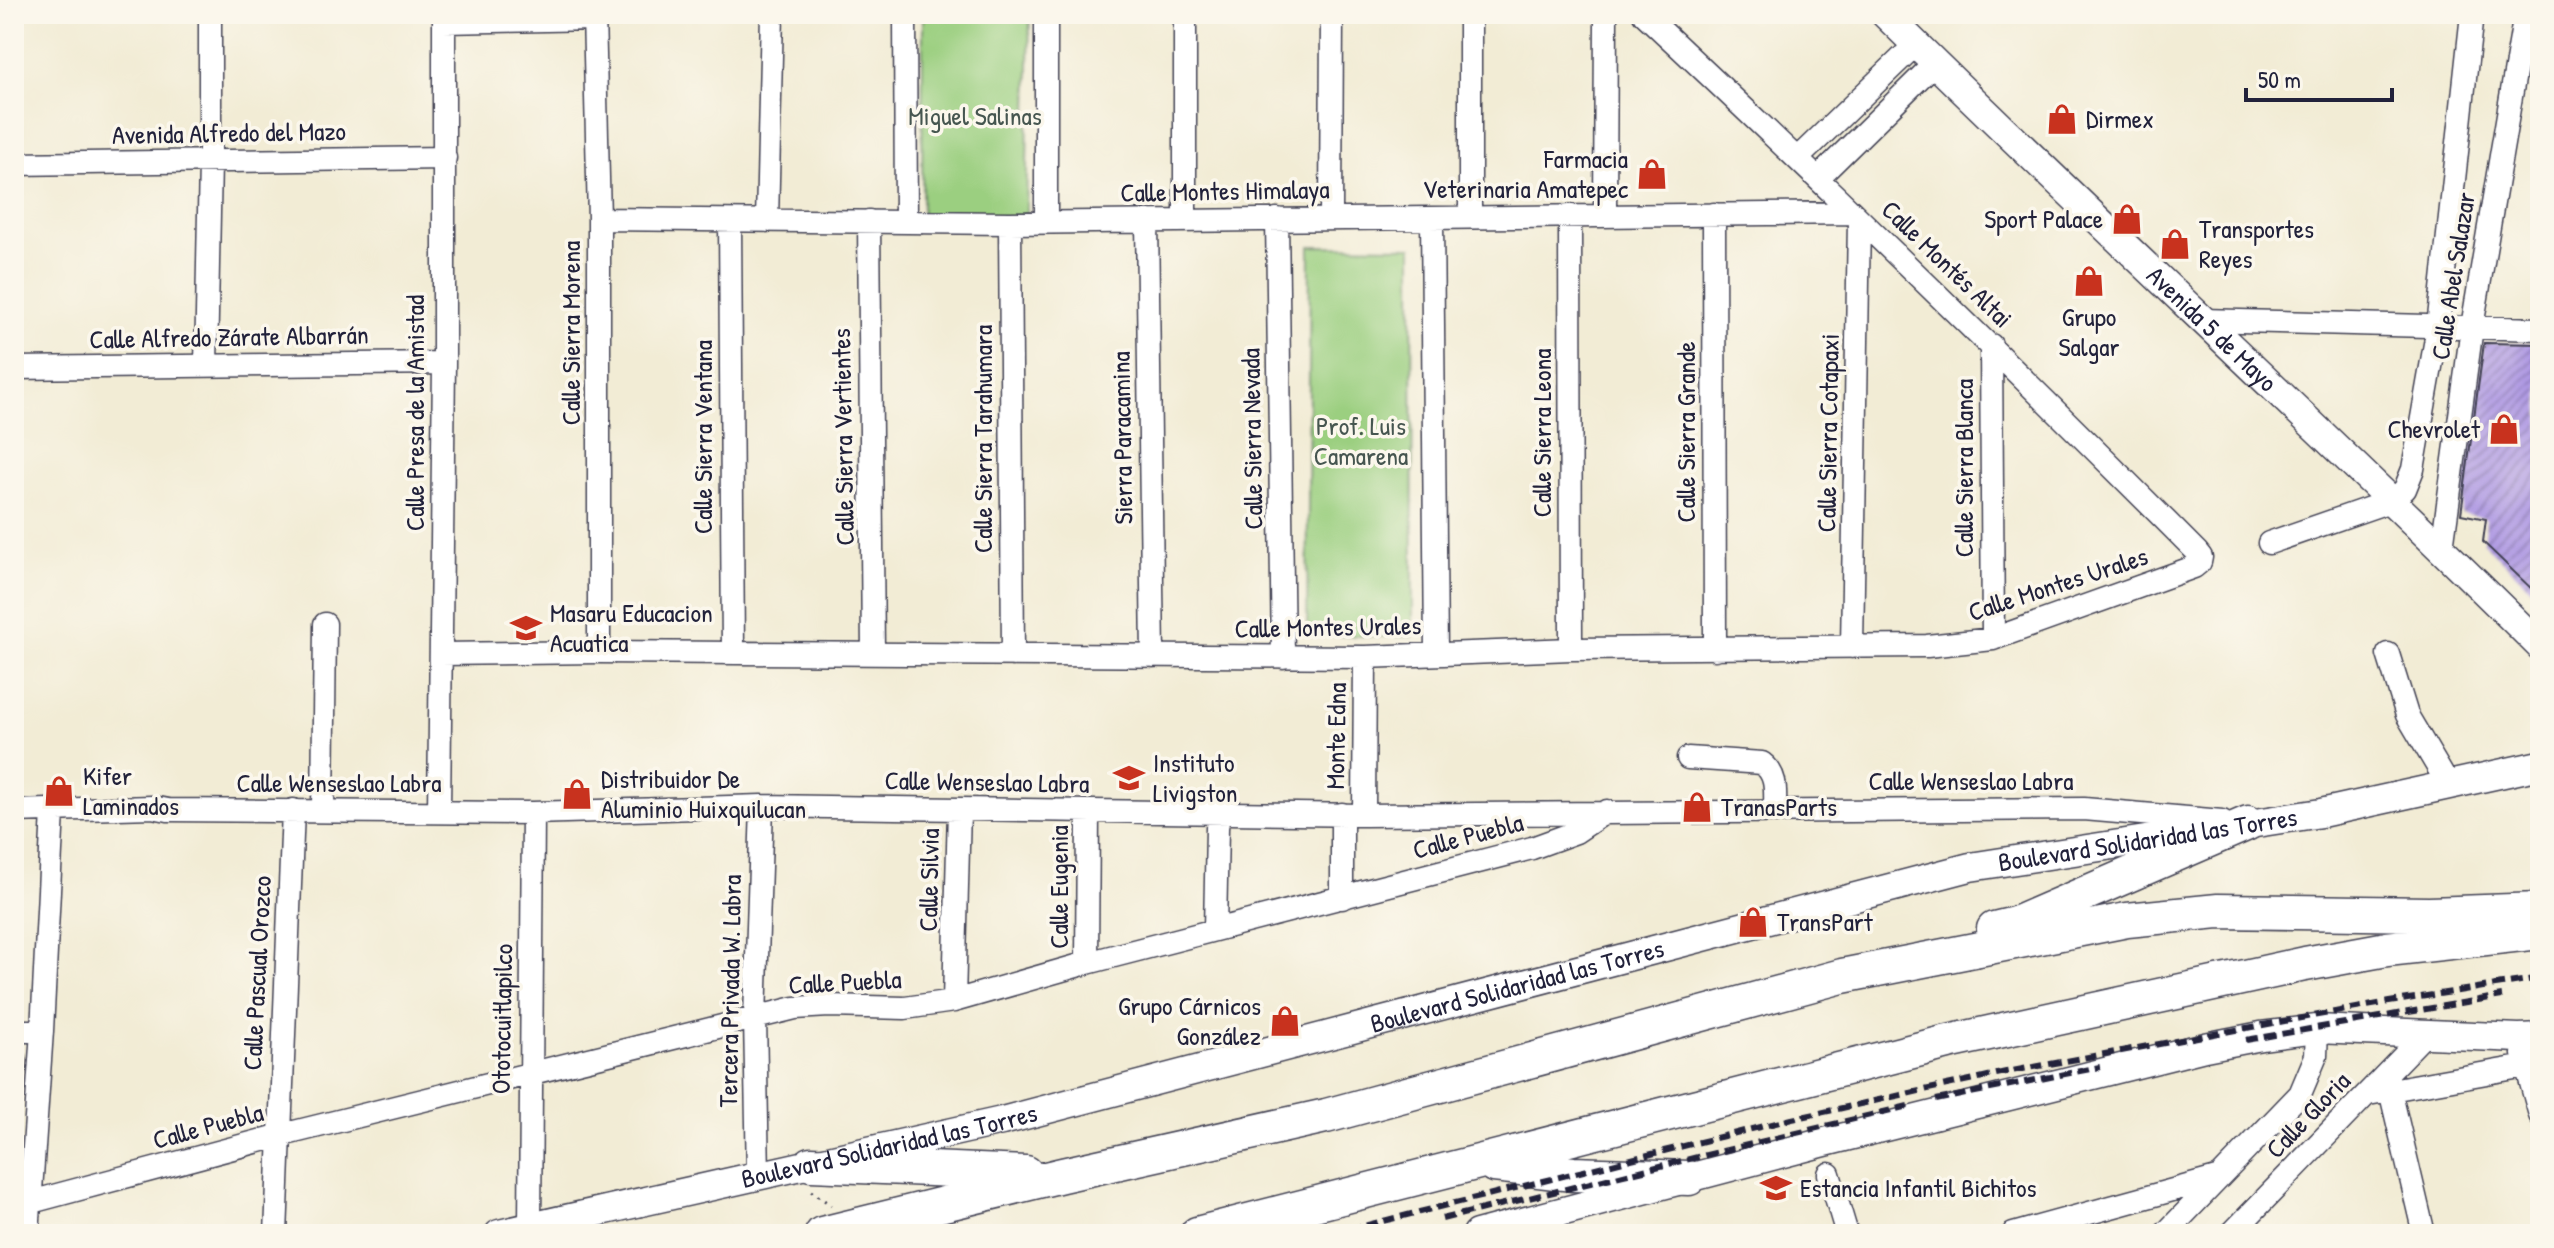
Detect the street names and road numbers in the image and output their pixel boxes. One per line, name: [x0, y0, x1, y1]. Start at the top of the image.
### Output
street label: Avenida Alfredo del Mazo: [112, 113, 346, 152]
street label: Calle Montes Himalaya: [1120, 171, 1330, 210]
street label: Calle Abel Salazar: [2422, 190, 2483, 362]
street label: Calle Montés Altai: [1874, 192, 2020, 335]
street label: Calle Sierra Morena: [553, 241, 588, 425]
street label: Avenida 5 de Mayo: [2140, 258, 2285, 399]
street label: Calle Presa de la Amistad: [397, 295, 432, 531]
street label: Calle Alfredo Zárate Albarrán: [89, 317, 369, 356]
street label: Calle Sierra Tarahumara: [965, 325, 1000, 553]
street label: Calle Sierra Vertientes: [823, 328, 862, 546]
street label: Calle Sierra Cotapaxi: [1808, 333, 1847, 533]
street label: Calle Sierra Ventana: [685, 340, 720, 534]
street label: Calle Sierra Grande: [1668, 341, 1703, 523]
street label: Calle Sierra Nevada: [1232, 348, 1271, 530]
street label: Calle Sierra Leona: [1524, 349, 1559, 517]
street label: Sierra Paracamina: [1102, 351, 1141, 525]
street label: Calle Sierra Blanca: [1946, 379, 1981, 557]
street label: Calle Montes Urales: [1964, 538, 2152, 629]
street label: Calle Montes Urales: [1234, 607, 1422, 646]
street label: Monte Edna: [1317, 682, 1354, 790]
street label: Calle Wenseslao Labra: [884, 762, 1090, 801]
street label: Calle Wenseslao Labra: [1869, 763, 2073, 798]
street label: Calle Wenseslao Labra: [237, 765, 441, 800]
street label: Boulevard Solidaridad las Torres: [1996, 799, 2299, 879]
street label: Calle Puebla: [1409, 804, 1527, 867]
street label: Calle Eugenia: [1041, 825, 1076, 949]
street label: Calle Silvia: [910, 828, 947, 932]
street label: Tercera Privada W. Labra: [710, 874, 749, 1108]
street label: Calle Pascual Orozco: [234, 875, 279, 1071]
street label: Boulevard Solidaridad las Torres: [1366, 930, 1667, 1041]
street label: Ototocuitlapilco: [483, 944, 520, 1094]
street label: Calle Puebla: [788, 961, 902, 1002]
street label: Calle Gloria: [2258, 1064, 2358, 1166]
street label: Calle Puebla: [149, 1094, 267, 1157]
street label: Boulevard Solidaridad las Torres: [738, 1095, 1041, 1196]

